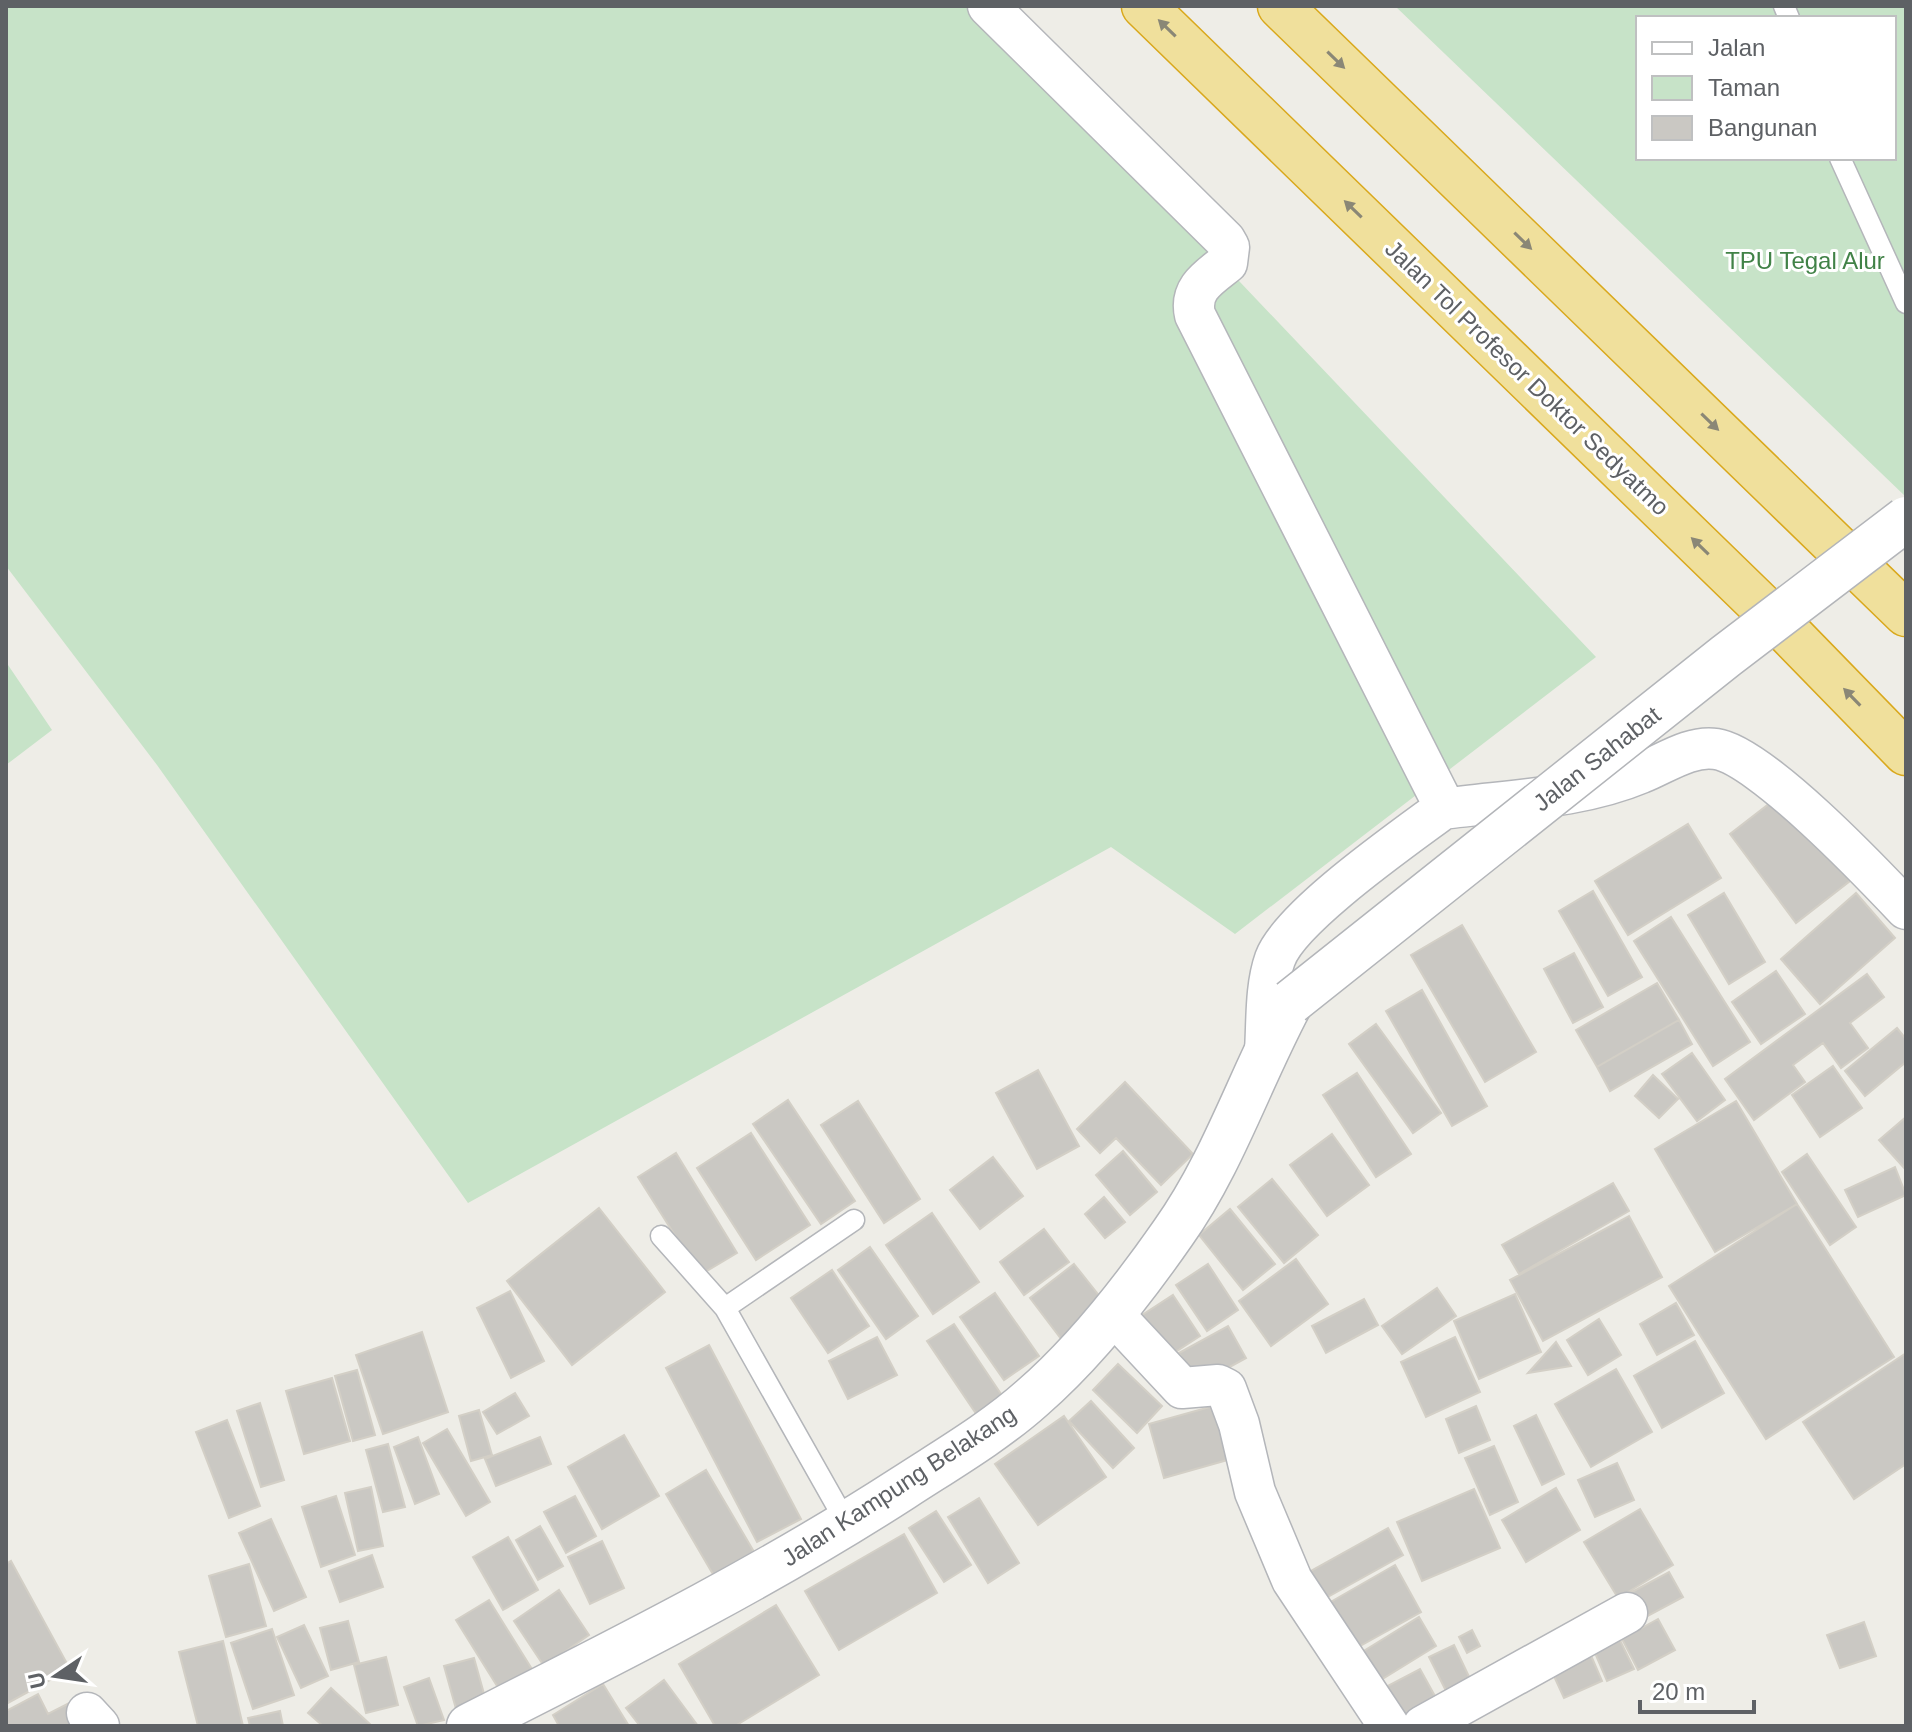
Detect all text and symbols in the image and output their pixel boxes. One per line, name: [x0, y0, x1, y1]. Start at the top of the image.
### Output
legend: [1636, 16, 1896, 160]
one-way arrow: [1158, 19, 1177, 38]
text: Jalan: [1708, 34, 1765, 61]
one-way arrow: [1326, 51, 1345, 69]
text: Taman: [1708, 74, 1780, 101]
text: Bangunan: [1708, 114, 1817, 141]
one-way arrow: [1344, 200, 1363, 219]
one-way arrow: [1513, 231, 1532, 250]
street label: Jalan Tol Profesor Doktor Sedyatmo: [1380, 235, 1675, 521]
park label: TPU Tegal Alur: [1725, 247, 1885, 274]
one-way arrow: [1700, 412, 1719, 431]
one-way arrow: [1691, 538, 1710, 556]
one-way arrow: [1843, 688, 1861, 707]
street label: Jalan Sahabat: [1528, 701, 1666, 816]
street label: Jalan Kampung Belakang: [777, 1400, 1021, 1571]
north arrow: [16, 1636, 96, 1716]
scale bar: [1640, 1664, 1754, 1714]
text: U: [23, 1670, 51, 1691]
text: 20 m: [1652, 1678, 1705, 1705]

